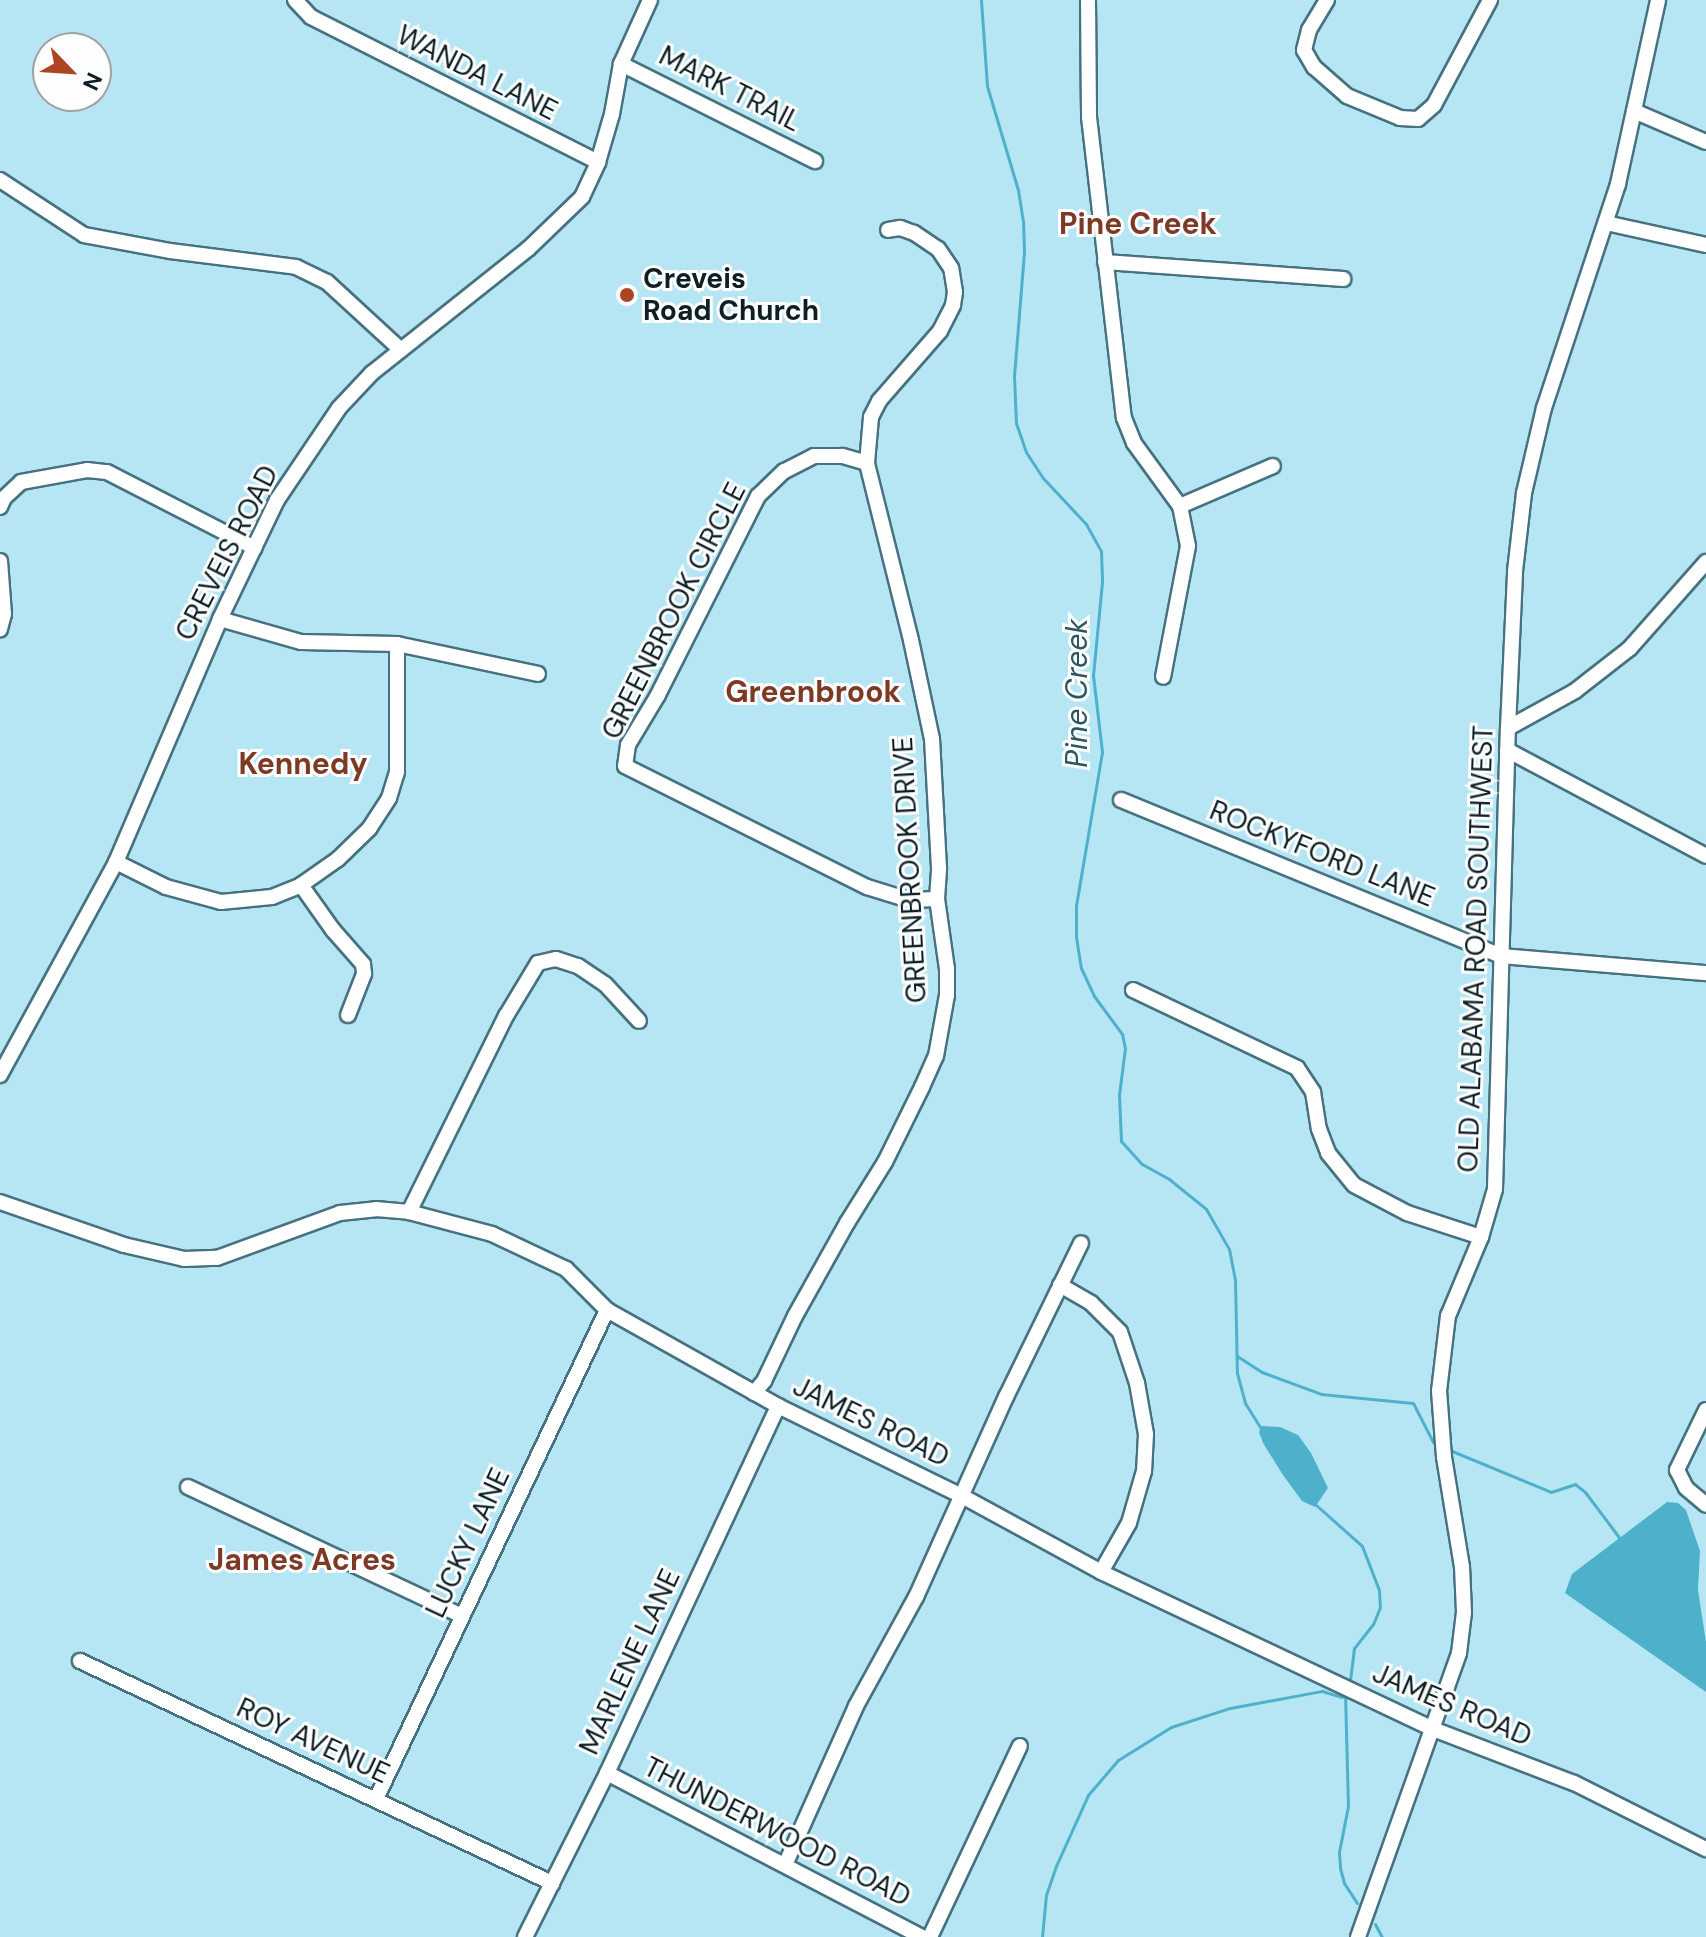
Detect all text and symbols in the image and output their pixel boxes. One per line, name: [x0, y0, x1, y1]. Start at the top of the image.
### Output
street label: WANDA LANE: [391, 18, 563, 128]
north arrow: [32, 32, 112, 112]
street label: MARK TRAIL: [653, 39, 807, 139]
text: N: [76, 68, 109, 95]
district label: Pine Creek: [1059, 206, 1217, 242]
place label: Creveis Road Church: [643, 262, 819, 328]
marker: Creveis Road Church: [618, 286, 636, 304]
street label: CREVEIS ROAD: [168, 460, 286, 646]
street label: GREENBROOK CIRCLE: [595, 477, 753, 745]
water label: Pine Creek: [1059, 618, 1095, 768]
district label: Greenbrook: [725, 674, 901, 710]
street label: OLD ALABAMA ROAD SOUTHWEST: [1451, 725, 1501, 1173]
street label: GREENBROOK DRIVE: [886, 736, 934, 1004]
district label: Kennedy: [238, 746, 368, 782]
street label: ROCKYFORD LANE: [1205, 794, 1439, 914]
street label: JAMES ROAD: [787, 1370, 955, 1474]
street label: LUCKY LANE: [419, 1463, 517, 1623]
district label: James Acres: [208, 1542, 396, 1578]
street label: MARLENE LANE: [572, 1564, 688, 1760]
street label: JAMES ROAD: [1367, 1656, 1537, 1754]
street label: ROY AVENUE: [231, 1691, 395, 1791]
street label: THUNDERWOOD ROAD: [638, 1750, 916, 1914]

